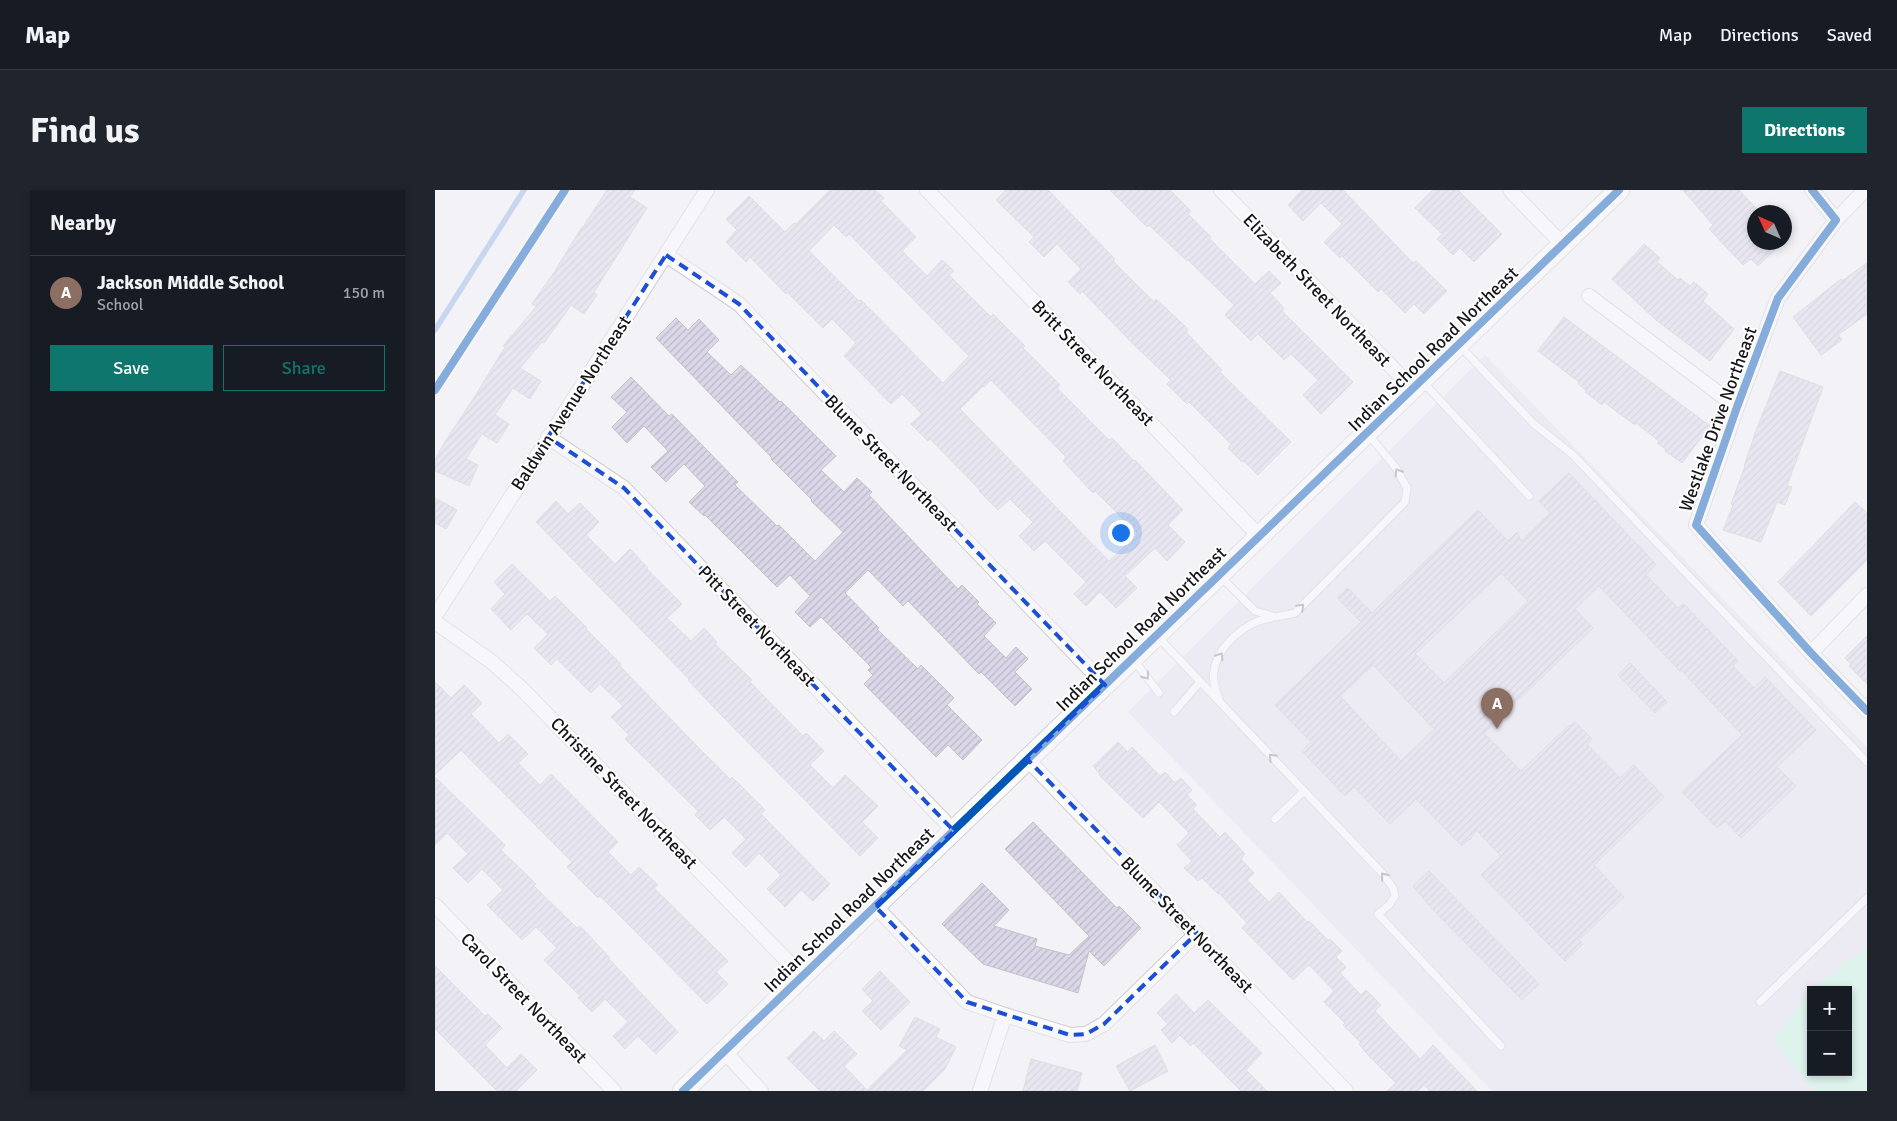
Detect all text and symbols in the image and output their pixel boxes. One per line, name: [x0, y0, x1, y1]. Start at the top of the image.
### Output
text: Map: [25, 20, 70, 50]
text: Map: [1659, 24, 1692, 46]
text: Directions: [1720, 24, 1799, 46]
text: Saved: [1827, 24, 1872, 46]
button: Directions: [1742, 107, 1867, 153]
text: Find us: [30, 109, 140, 152]
north arrow: [1747, 205, 1792, 250]
street label: Elizabeth Street Northeast: [1238, 209, 1396, 371]
text: Nearby: [50, 210, 116, 236]
street label: Indian School Road Northeast: [1343, 262, 1523, 436]
text: Jackson Middle School: [97, 271, 284, 295]
text: A: [61, 283, 71, 303]
text: 150 m: [343, 283, 385, 303]
text: School: [97, 295, 143, 315]
street label: Britt Street Northeast: [1027, 295, 1159, 431]
street label: Baldwin Avenue Northeast: [506, 312, 636, 494]
street label: Westlake Drive Northeast: [1674, 324, 1762, 514]
button: Save: [50, 345, 213, 391]
button: Share: [223, 345, 385, 391]
street label: Blume Street Northeast: [820, 390, 962, 536]
one-way arrow: [1394, 469, 1404, 478]
your location: [1108, 520, 1134, 546]
street label: Indian School Road Northeast: [1051, 542, 1231, 716]
street label: Pitt Street Northeast: [694, 561, 820, 691]
one-way arrow: [1296, 603, 1305, 612]
one-way arrow: [1214, 652, 1224, 661]
one-way arrow: [1140, 670, 1149, 680]
pin: A: [1481, 688, 1513, 729]
street label: Christine Street Northeast: [546, 713, 702, 873]
one-way arrow: [1269, 754, 1278, 763]
street label: Indian School Road Northeast: [759, 823, 939, 997]
street label: Blume Street Northeast: [1116, 852, 1258, 998]
one-way arrow: [1380, 872, 1389, 881]
street label: Carol Street Northeast: [456, 928, 592, 1068]
map controls: [1807, 986, 1852, 1076]
button: +: [1807, 986, 1852, 1031]
button: −: [1807, 1031, 1852, 1076]

